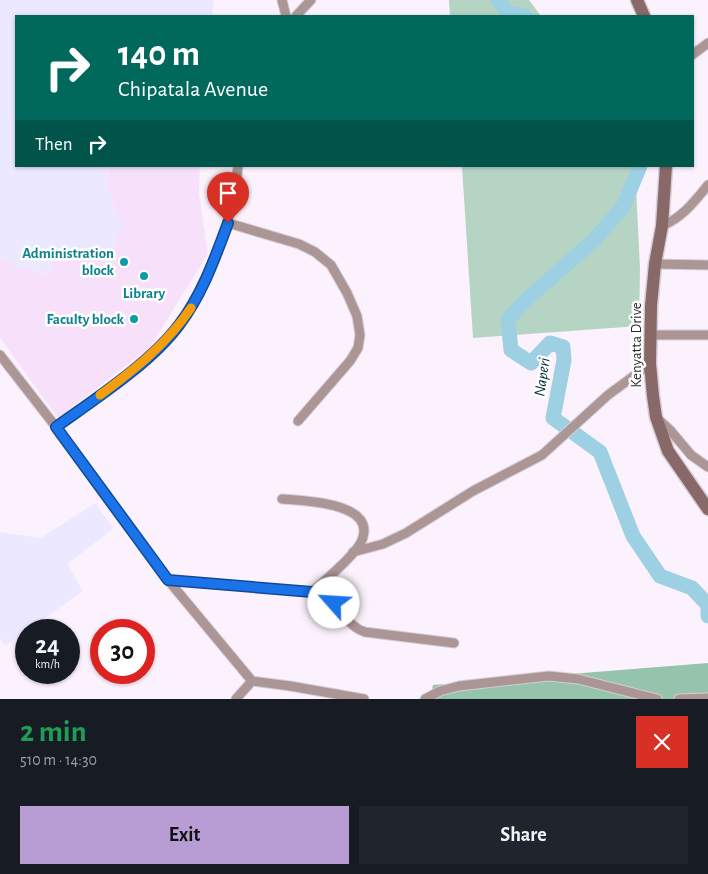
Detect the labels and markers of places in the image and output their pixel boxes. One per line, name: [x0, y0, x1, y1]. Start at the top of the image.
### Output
pin: [207, 172, 249, 223]
place label: Administration block: [22, 246, 115, 278]
marker: Administration block: [118, 256, 130, 268]
marker: Library: [138, 270, 150, 282]
place label: Library: [123, 286, 165, 301]
place label: Faculty block: [46, 312, 125, 327]
marker: Faculty block: [128, 313, 140, 325]

